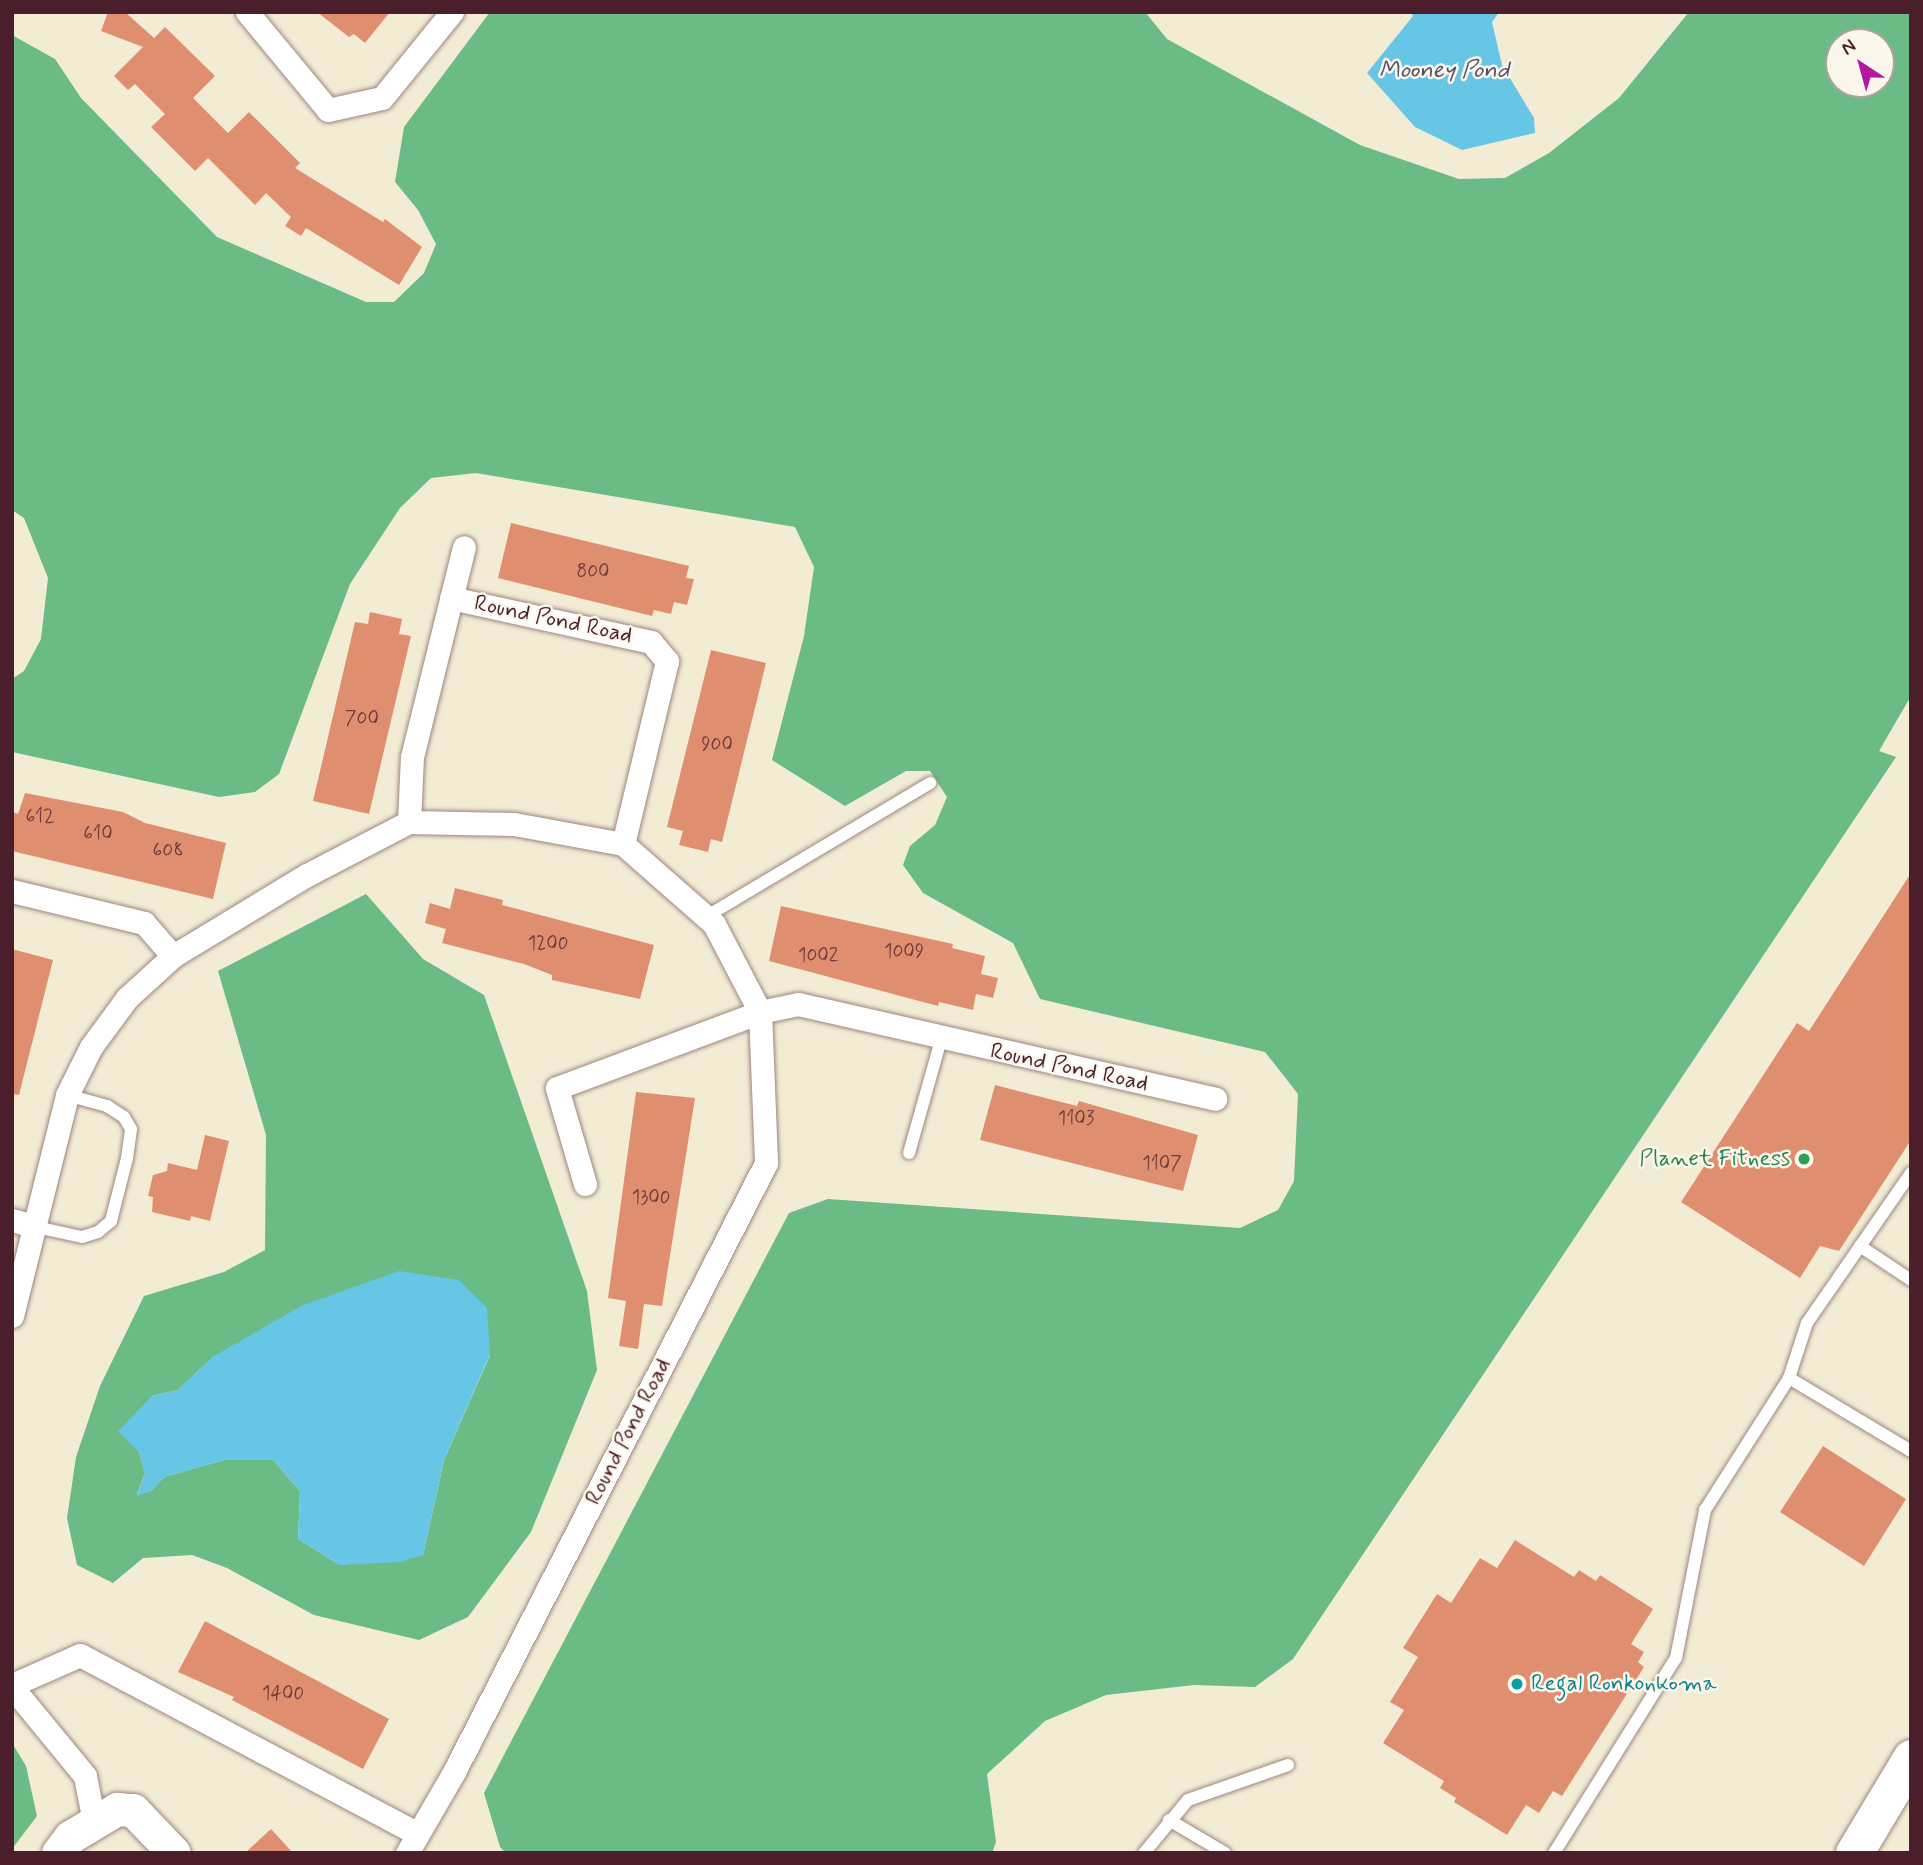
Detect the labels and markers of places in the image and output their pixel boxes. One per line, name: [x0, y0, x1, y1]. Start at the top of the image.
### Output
place label: Planet Fitness: [1636, 1145, 1790, 1173]
marker: Planet Fitness: [1796, 1151, 1812, 1167]
place label: Regal Ronkonkoma: [1531, 1670, 1715, 1698]
marker: Regal Ronkonkoma: [1509, 1676, 1525, 1692]

